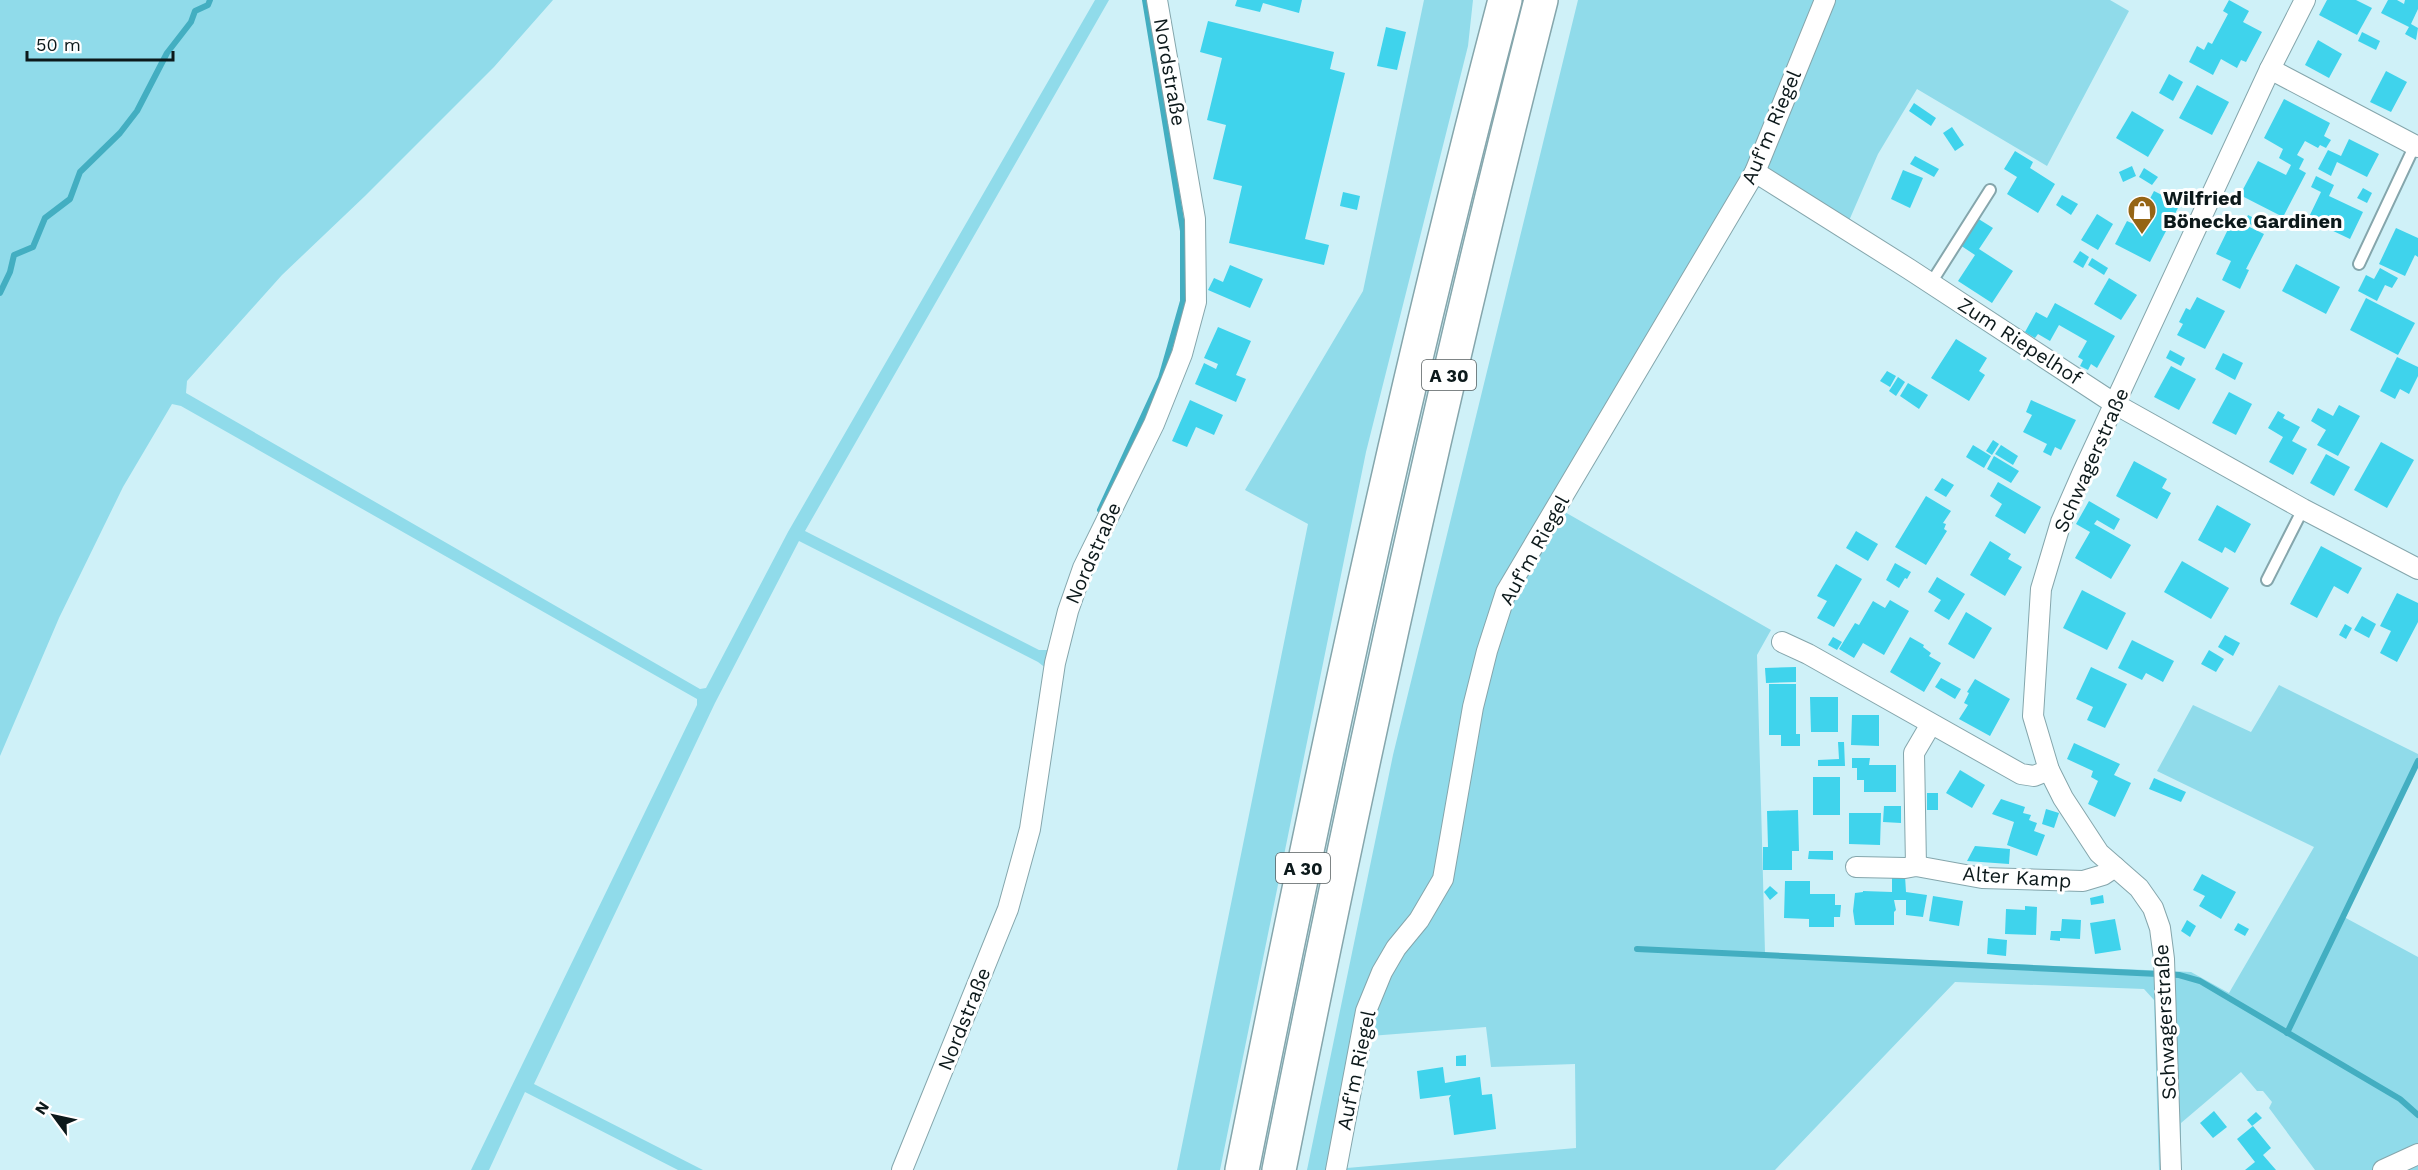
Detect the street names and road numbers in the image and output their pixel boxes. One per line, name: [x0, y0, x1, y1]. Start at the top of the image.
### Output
street label: Nordstraße: [1149, 16, 1191, 128]
street label: Auf'm Riegel: [1736, 66, 1806, 188]
street label: Zum Riepelhof: [1954, 292, 2087, 390]
road number: A 30: [1422, 360, 1476, 390]
street label: Schwagerstraße: [2048, 384, 2134, 536]
street label: Auf'm Riegel: [1494, 491, 1574, 609]
street label: Nordstraße: [1060, 498, 1126, 608]
road number: A 30: [1276, 853, 1330, 883]
street label: Alter Kamp: [1962, 861, 2072, 893]
street label: Schwagerstraße: [2149, 943, 2181, 1101]
street label: Nordstraße: [932, 964, 996, 1074]
street label: Auf'm Riegel: [1332, 1008, 1380, 1132]

